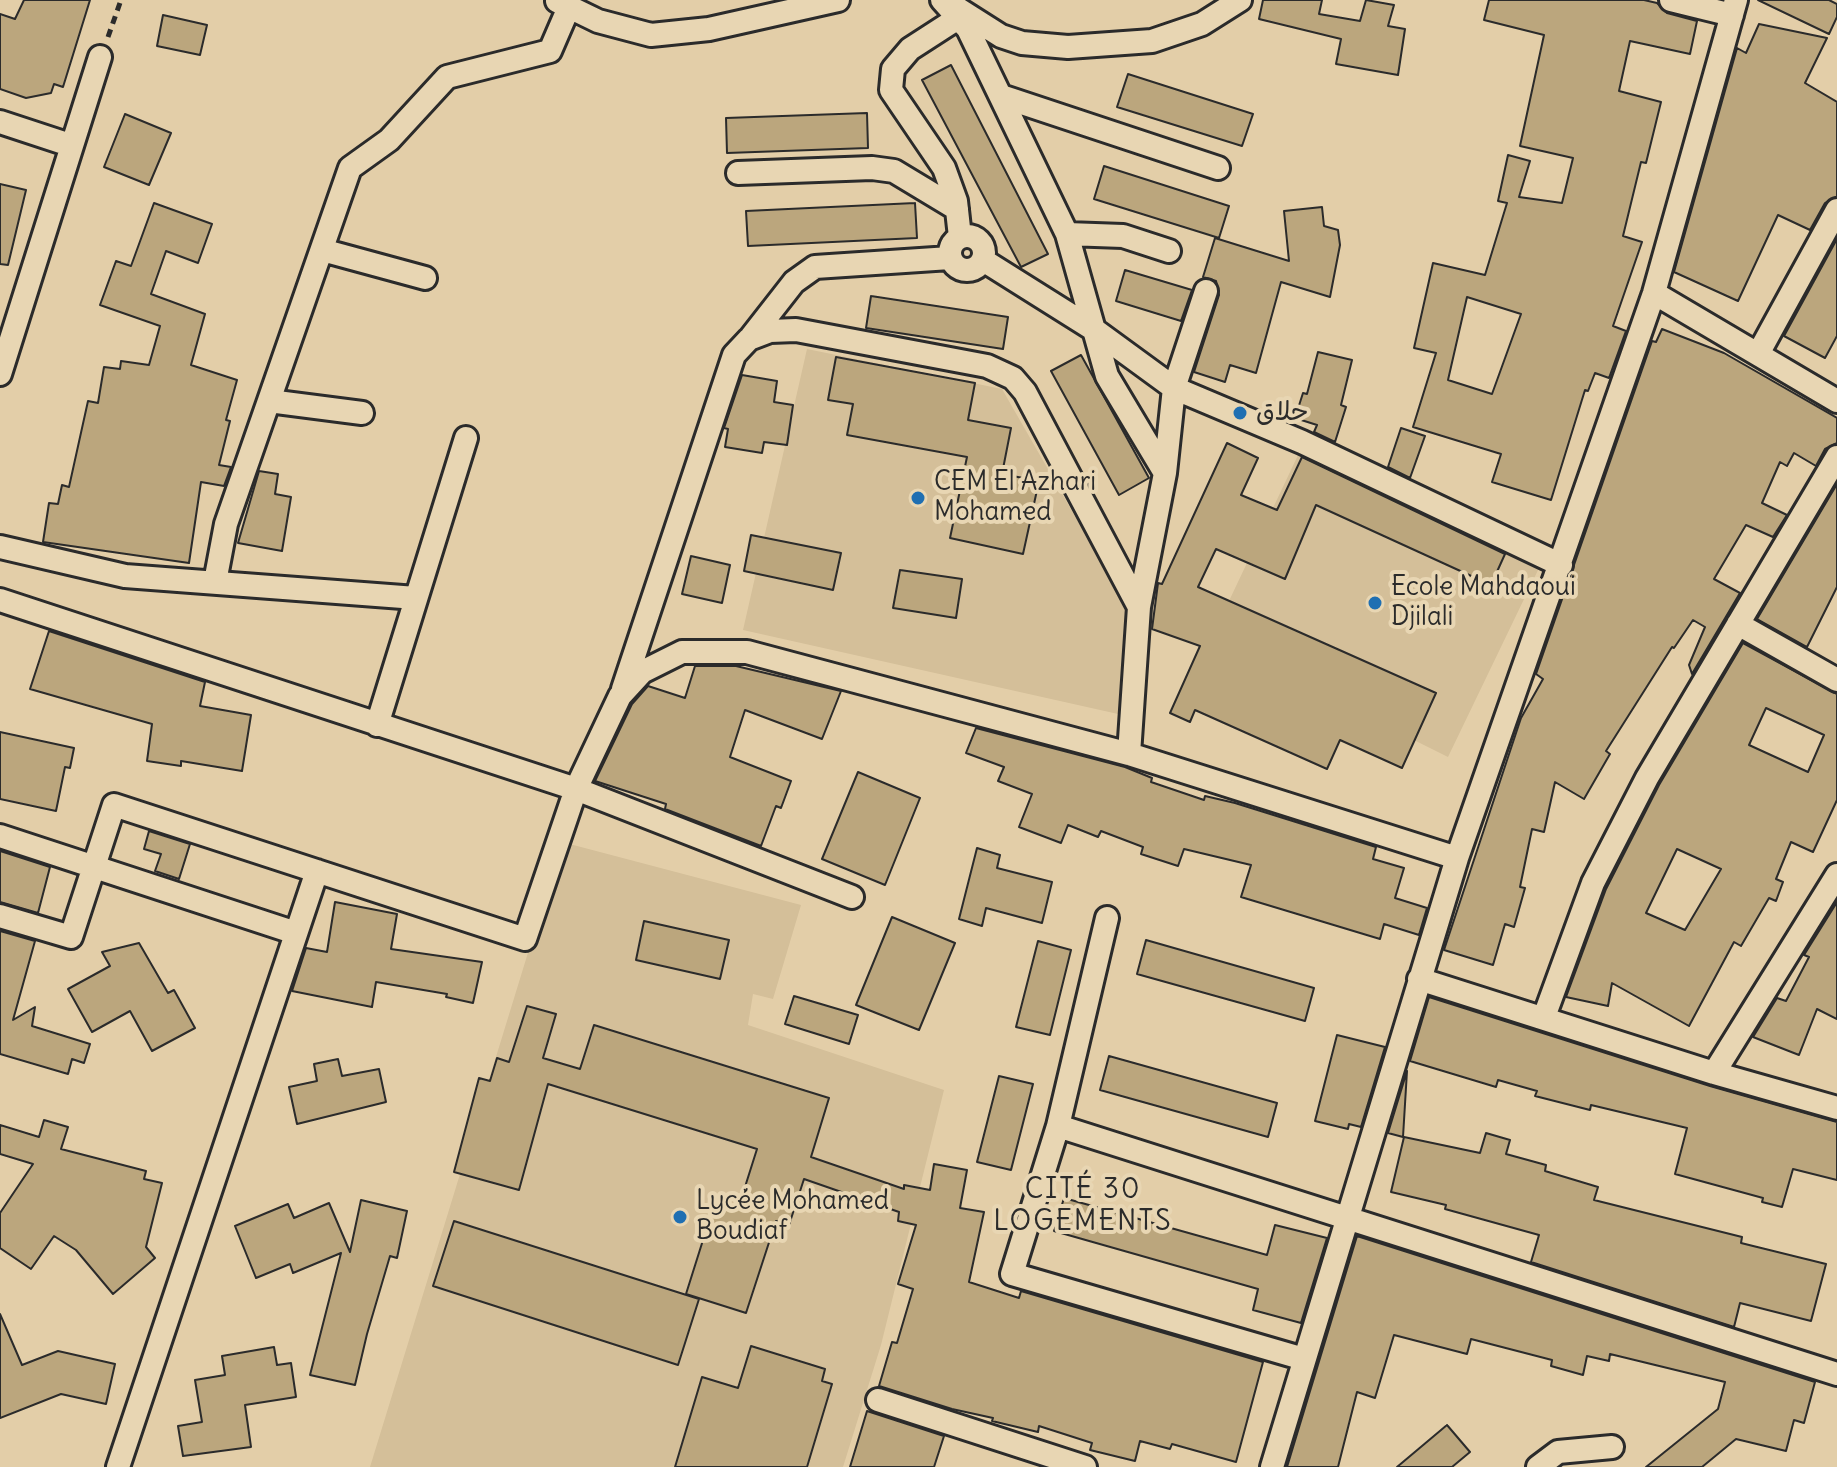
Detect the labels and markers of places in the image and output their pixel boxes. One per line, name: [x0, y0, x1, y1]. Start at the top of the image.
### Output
place label: حلاق: [1256, 397, 1309, 429]
marker: حلاق: [1231, 404, 1249, 422]
place label: CEM El Azhari Mohamed: [934, 467, 1096, 528]
marker: CEM El Azhari Mohamed: [909, 489, 927, 507]
place label: Ecole Mahdaoui Djilali: [1391, 572, 1576, 634]
marker: Ecole Mahdaoui Djilali: [1366, 594, 1384, 612]
place label: Lycée Mohamed Boudiaf: [696, 1186, 889, 1248]
marker: Lycée Mohamed Boudiaf: [671, 1208, 689, 1226]

